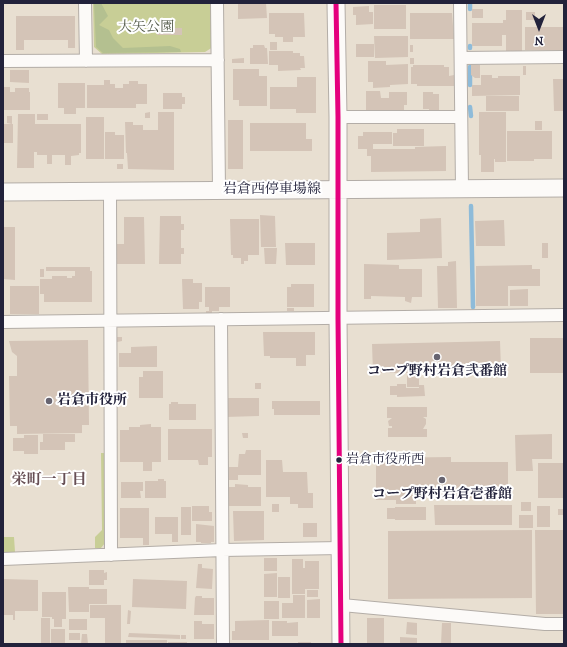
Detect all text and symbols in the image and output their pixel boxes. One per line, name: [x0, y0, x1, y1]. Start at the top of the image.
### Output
north arrow: [519, 8, 559, 48]
park label: 大矢公園: [118, 20, 174, 36]
text: N: [534, 33, 544, 47]
street label: 岩倉西停車場線: [223, 182, 321, 198]
marker: コープ野村岩倉弐番館: [432, 352, 442, 362]
place label: コープ野村岩倉弐番館: [367, 364, 507, 380]
place label: 岩倉市役所: [57, 393, 127, 409]
marker: 岩倉市役所: [44, 396, 54, 406]
place label: 岩倉市役所西: [346, 452, 424, 468]
marker: 岩倉市役所西: [334, 455, 344, 465]
district label: 栄町一丁目: [12, 472, 86, 490]
marker: コープ野村岩倉壱番館: [437, 475, 447, 485]
place label: コープ野村岩倉壱番館: [372, 487, 512, 503]

